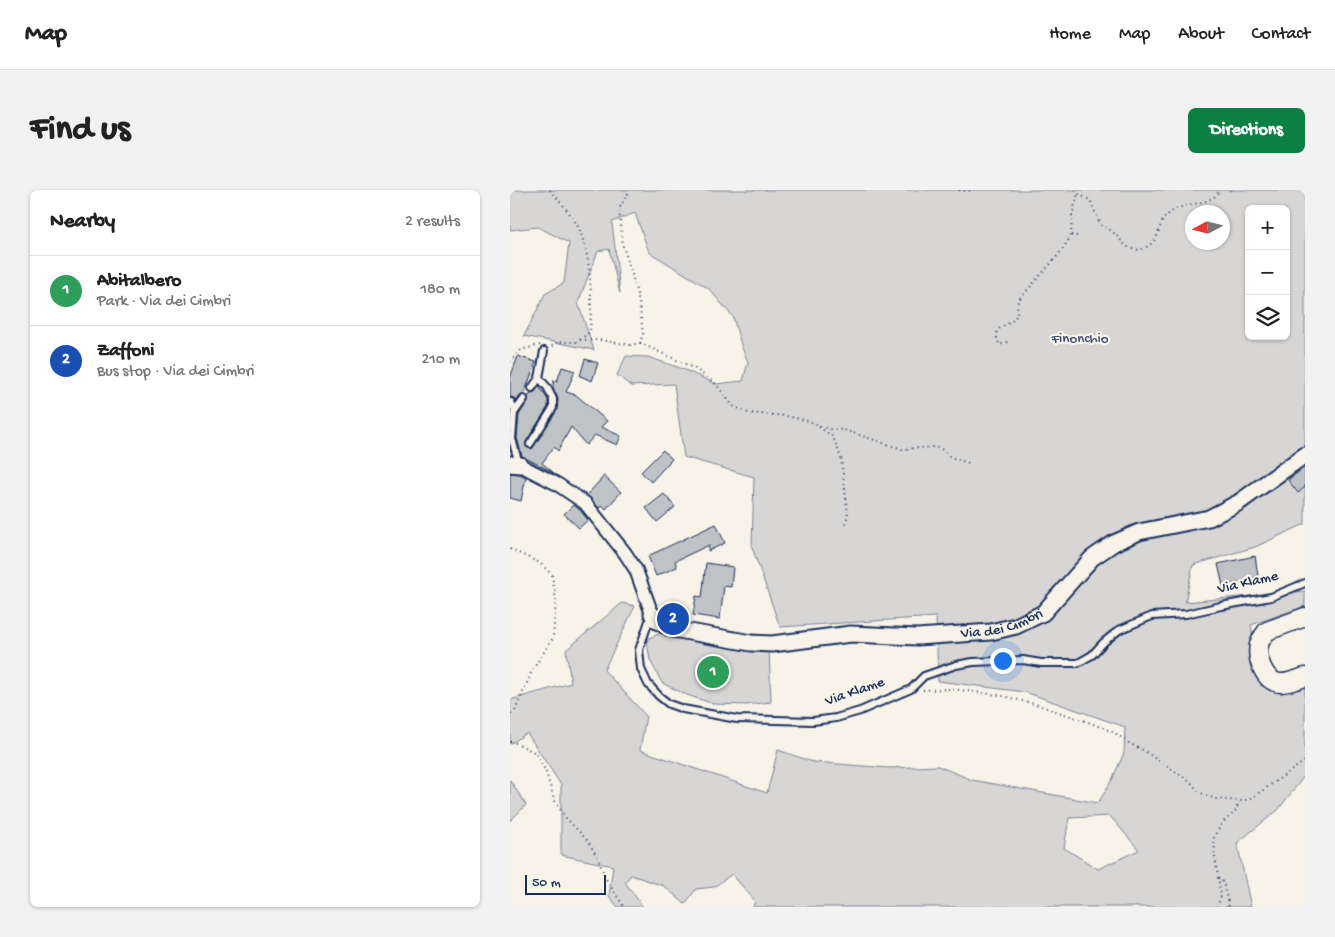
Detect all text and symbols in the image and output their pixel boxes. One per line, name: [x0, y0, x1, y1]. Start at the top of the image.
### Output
text: Map: [25, 20, 67, 49]
text: Home: [1049, 24, 1091, 45]
text: Map: [1119, 24, 1150, 45]
text: About: [1178, 24, 1224, 45]
text: Contact: [1252, 24, 1310, 45]
button: Directions: [1188, 108, 1305, 153]
text: Find us: [30, 110, 130, 151]
north arrow: [1185, 205, 1230, 250]
map controls: [1245, 205, 1290, 340]
button: +: [1245, 205, 1290, 250]
text: Nearby: [50, 210, 115, 235]
text: 2 results: [405, 213, 460, 232]
button: −: [1245, 250, 1290, 295]
text: Abitalbero: [97, 270, 181, 293]
text: 1: [63, 281, 69, 300]
text: 180 m: [421, 281, 460, 300]
text: Park · Via dei Cimbri: [97, 293, 231, 312]
button: layers: [1245, 295, 1290, 340]
park label: Finonchio: [1050, 330, 1109, 348]
text: Zaffoni: [97, 340, 154, 363]
text: 2: [62, 351, 70, 370]
text: 210 m: [421, 351, 460, 370]
text: Bus stop · Via dei Cimbri: [97, 363, 255, 382]
street label: Via Klame: [1215, 567, 1280, 599]
pin: 2: [657, 600, 689, 638]
street label: Via dei Cimbri: [959, 605, 1046, 643]
your location: [990, 648, 1016, 674]
pin: 1: [697, 653, 729, 691]
street label: Via Klame: [822, 673, 887, 711]
scale bar: [525, 872, 606, 895]
text: 50 m: [532, 875, 561, 892]

